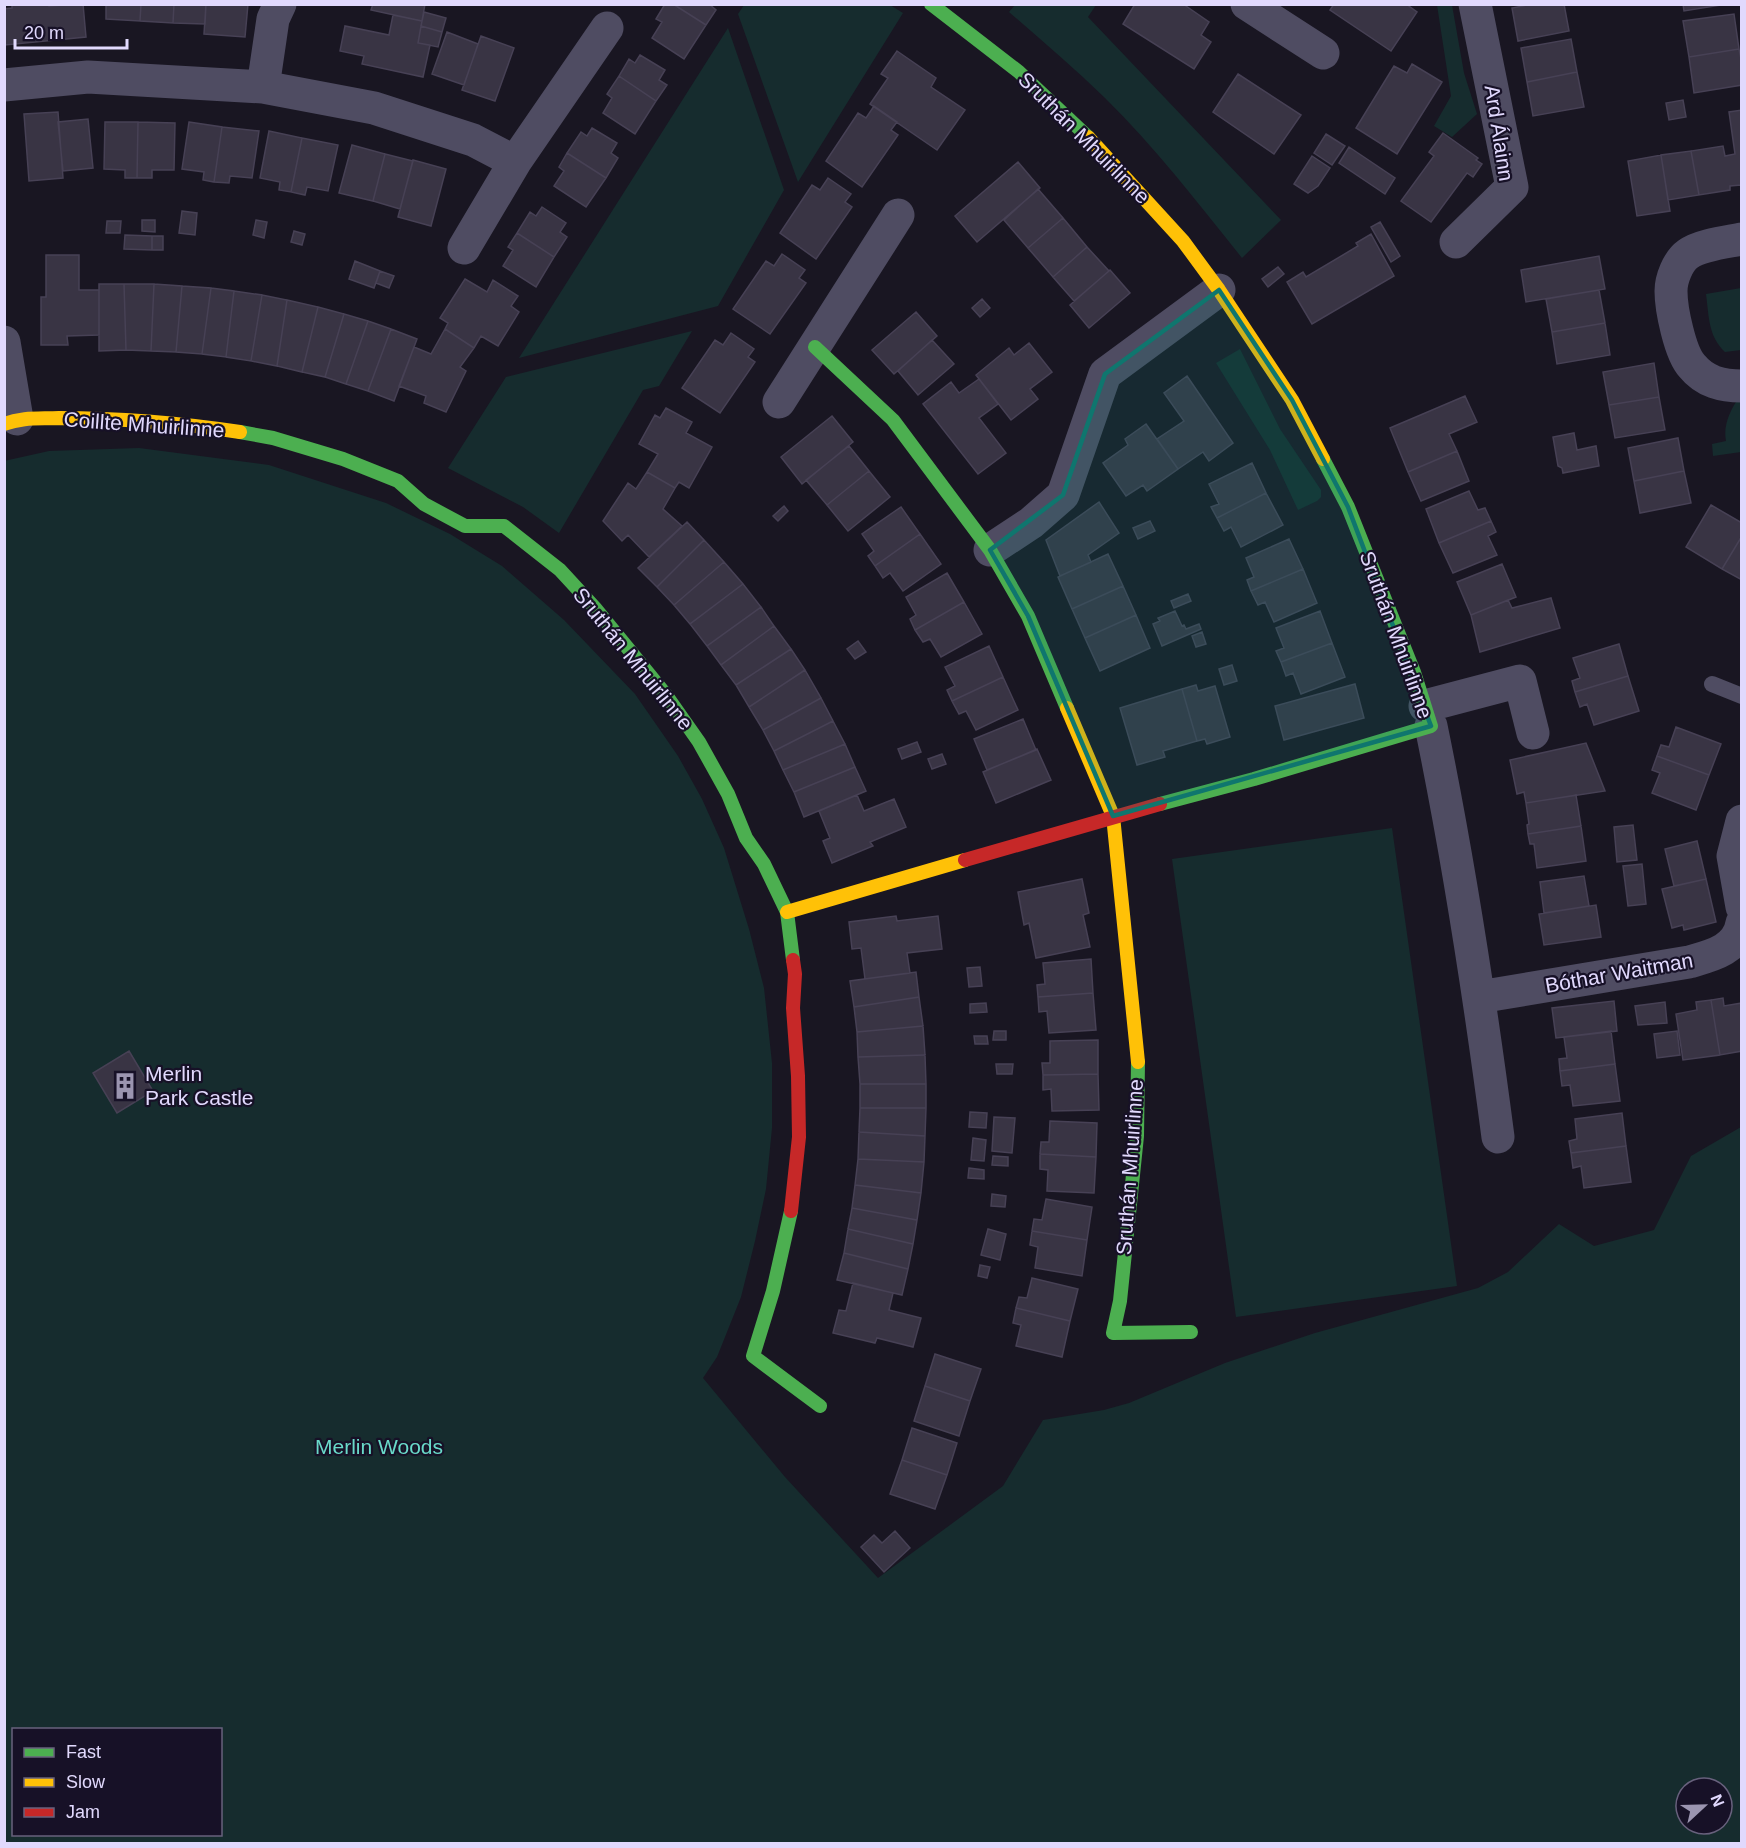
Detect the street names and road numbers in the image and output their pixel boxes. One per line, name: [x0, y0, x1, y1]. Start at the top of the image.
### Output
street label: Sruthán Mhuirlinne: [1014, 67, 1155, 208]
street label: Ard Álainn: [1481, 83, 1518, 183]
street label: Coillte Mhuirlinne: [63, 407, 225, 442]
street label: Sruthán Mhuirlinne: [1356, 548, 1437, 722]
street label: Sruthán Mhuirlinne: [569, 583, 698, 734]
street label: Bóthar Waitman: [1543, 948, 1695, 997]
street label: Sruthán Mhuirlinne: [1112, 1078, 1147, 1256]

